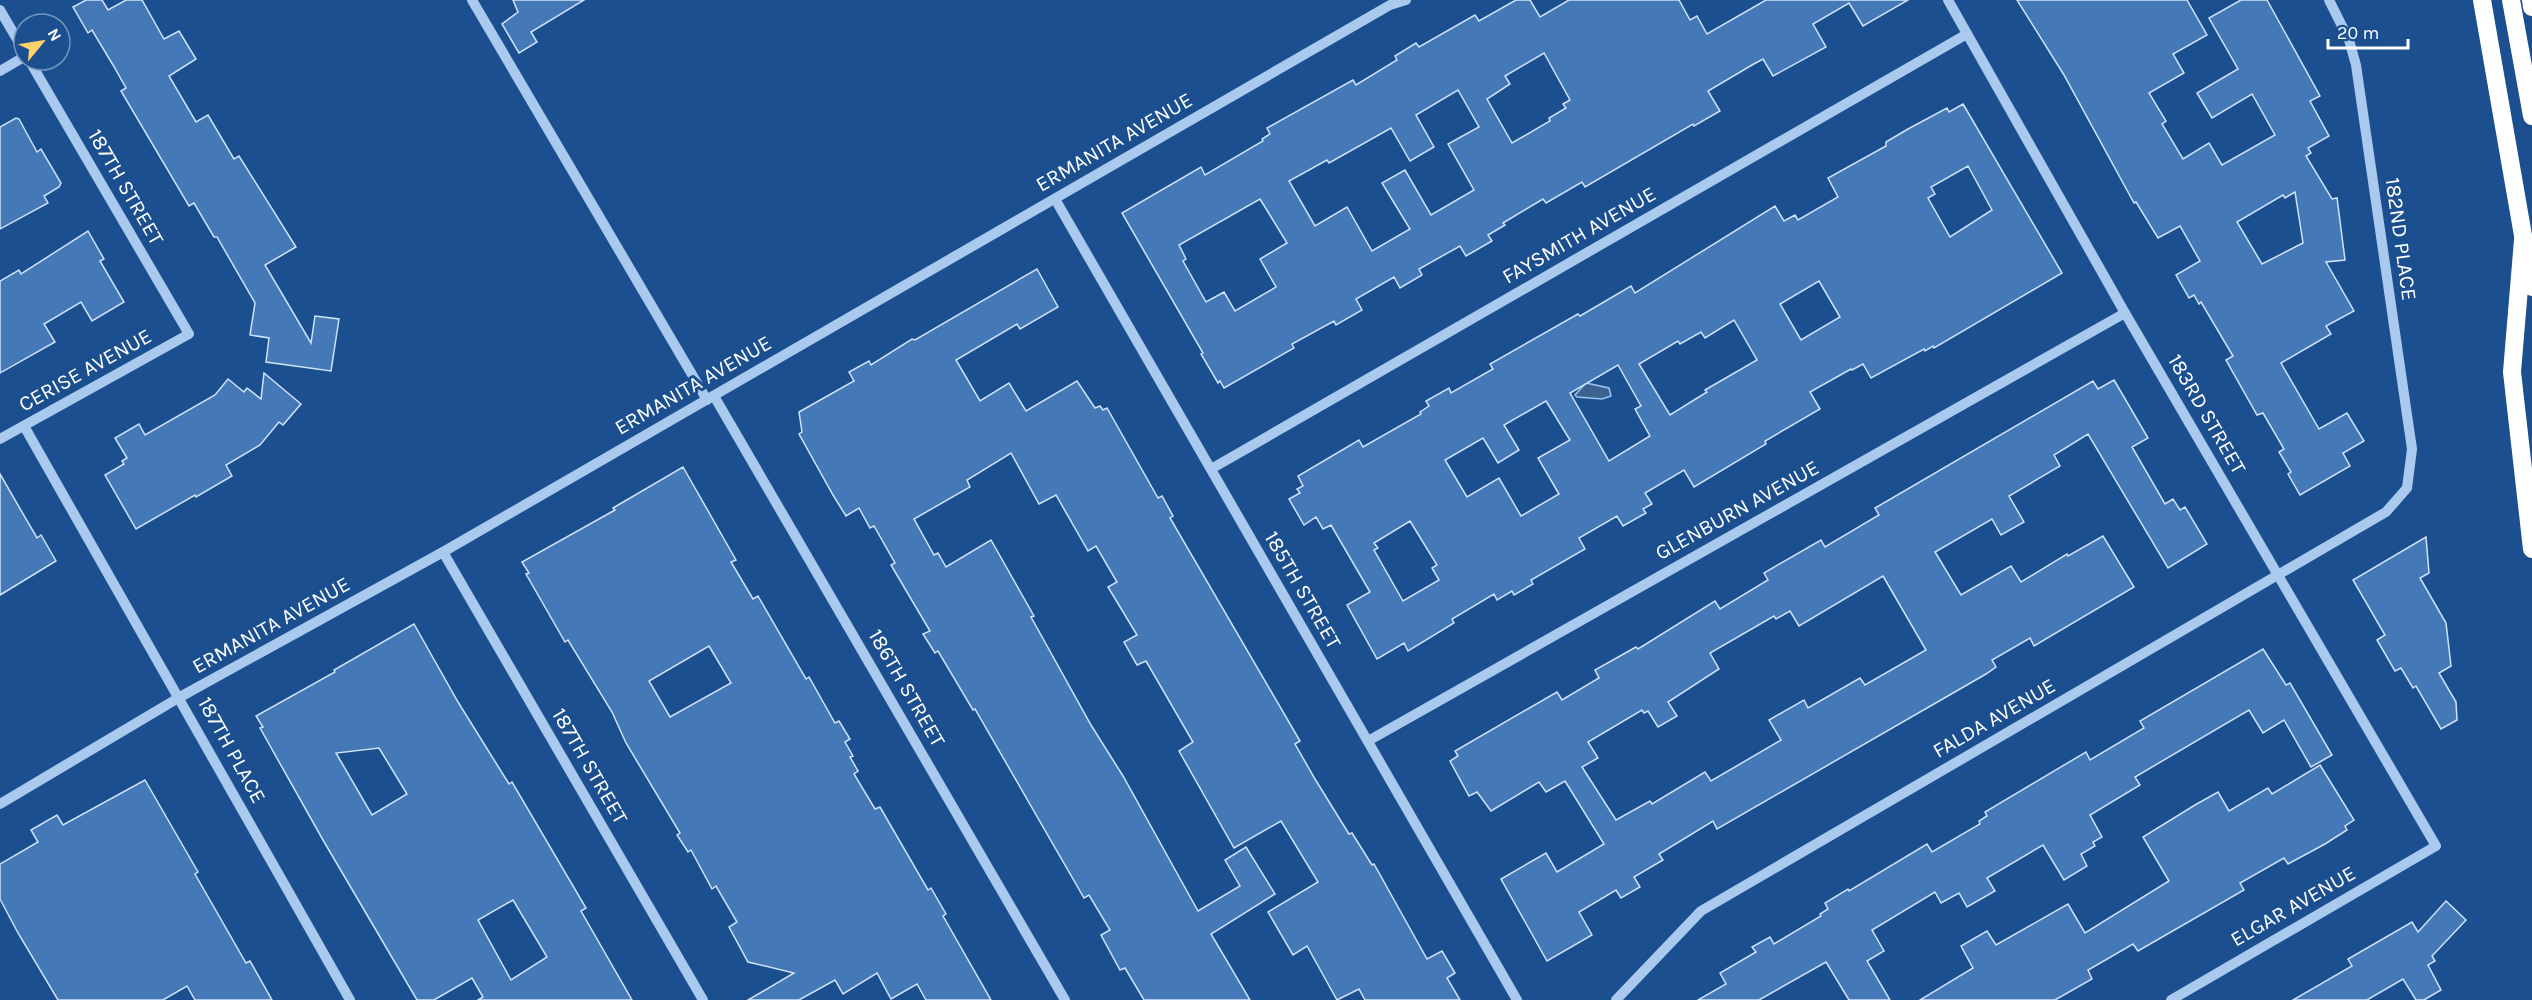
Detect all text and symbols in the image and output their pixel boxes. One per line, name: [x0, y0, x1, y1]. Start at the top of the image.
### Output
north arrow: [12, 12, 72, 72]
scale bar: [2328, 12, 2408, 50]
text: 20 m: [2337, 22, 2379, 44]
text: N: [43, 25, 66, 44]
street label: ERMANITA AVENUE: [1032, 87, 1196, 197]
street label: 187TH STREET: [83, 125, 169, 249]
street label: 182ND PLACE: [2381, 176, 2421, 302]
street label: FAYSMITH AVENUE: [1498, 181, 1660, 289]
street label: CERISE AVENUE: [15, 324, 155, 416]
street label: ERMANITA AVENUE: [611, 330, 775, 440]
street label: 183RD STREET: [2163, 350, 2251, 479]
street label: GLENBURN AVENUE: [1651, 455, 1823, 565]
street label: 185TH STREET: [1260, 527, 1346, 653]
street label: ERMANITA AVENUE: [188, 572, 354, 678]
street label: 186TH STREET: [864, 625, 951, 751]
street label: FALDA AVENUE: [1928, 673, 2060, 763]
street label: 187TH PLACE: [193, 693, 271, 807]
street label: 187TH STREET: [547, 704, 633, 828]
street label: ELGAR AVENUE: [2226, 861, 2360, 951]

